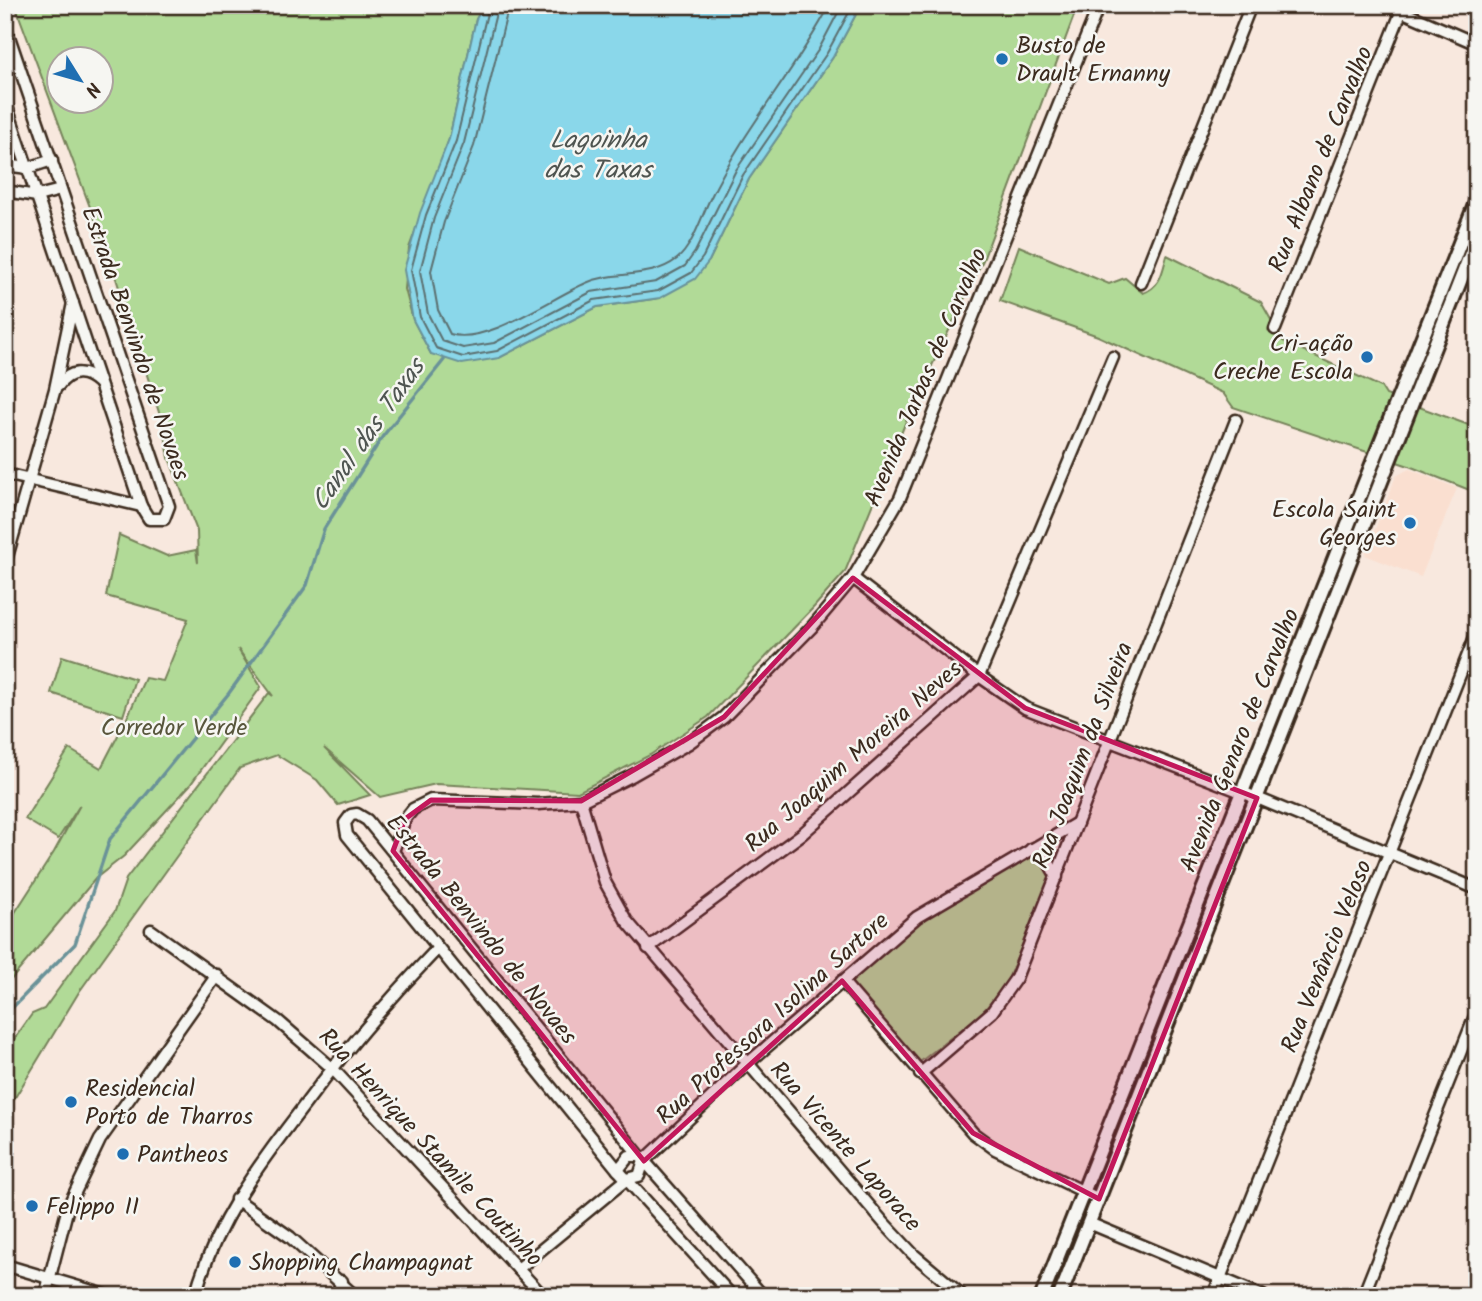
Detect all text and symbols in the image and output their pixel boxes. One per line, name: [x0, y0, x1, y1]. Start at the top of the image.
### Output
place label: Busto de Drault Ernanny: [1016, 27, 1171, 94]
street label: Rua Albano de Carvalho: [1258, 40, 1385, 279]
north arrow: [46, 46, 116, 116]
marker: Busto de Drault Ernanny: [994, 51, 1010, 67]
text: N: [76, 75, 108, 103]
water label: Lagoinha das Taxas: [544, 120, 654, 192]
street label: Estrada Benvindo de Novaes: [69, 201, 200, 486]
street label: Avenida Jarbas de Carvalho: [854, 242, 999, 513]
place label: Cri-ação Creche Escola: [1213, 325, 1353, 392]
water label: Canal das Taxas: [300, 348, 438, 520]
marker: Cri-ação Creche Escola: [1359, 349, 1375, 365]
place label: Escola Saint Georges: [1272, 491, 1397, 558]
marker: Escola Saint Georges: [1402, 515, 1418, 531]
street label: Avenida Genaro de Carvalho: [1170, 602, 1311, 879]
street label: Rua Joaquim da Silveira: [1022, 636, 1145, 875]
street label: Rua Joaquim Moreira Neves: [736, 651, 972, 863]
park label: Corredor Verde: [101, 709, 248, 748]
street label: Estrada Benvindo de Novaes: [375, 806, 586, 1054]
street label: Rua Venâncio Veloso: [1271, 854, 1384, 1059]
street label: Rua Professora Isolina Sartore: [647, 903, 899, 1135]
street label: Rua Henrique Stamile Coutinho: [308, 1019, 552, 1277]
street label: Rua Vicente Laporace: [759, 1053, 931, 1242]
place label: Residencial Porto de Tharros: [85, 1070, 253, 1137]
marker: Residencial Porto de Tharros: [63, 1094, 79, 1110]
place label: Pantheos: [137, 1136, 228, 1175]
marker: Pantheos: [115, 1146, 131, 1162]
place label: Felippo II: [46, 1188, 139, 1227]
marker: Felippo II: [24, 1198, 40, 1214]
place label: Shopping Champagnat: [249, 1244, 474, 1283]
marker: Shopping Champagnat: [227, 1254, 243, 1270]

